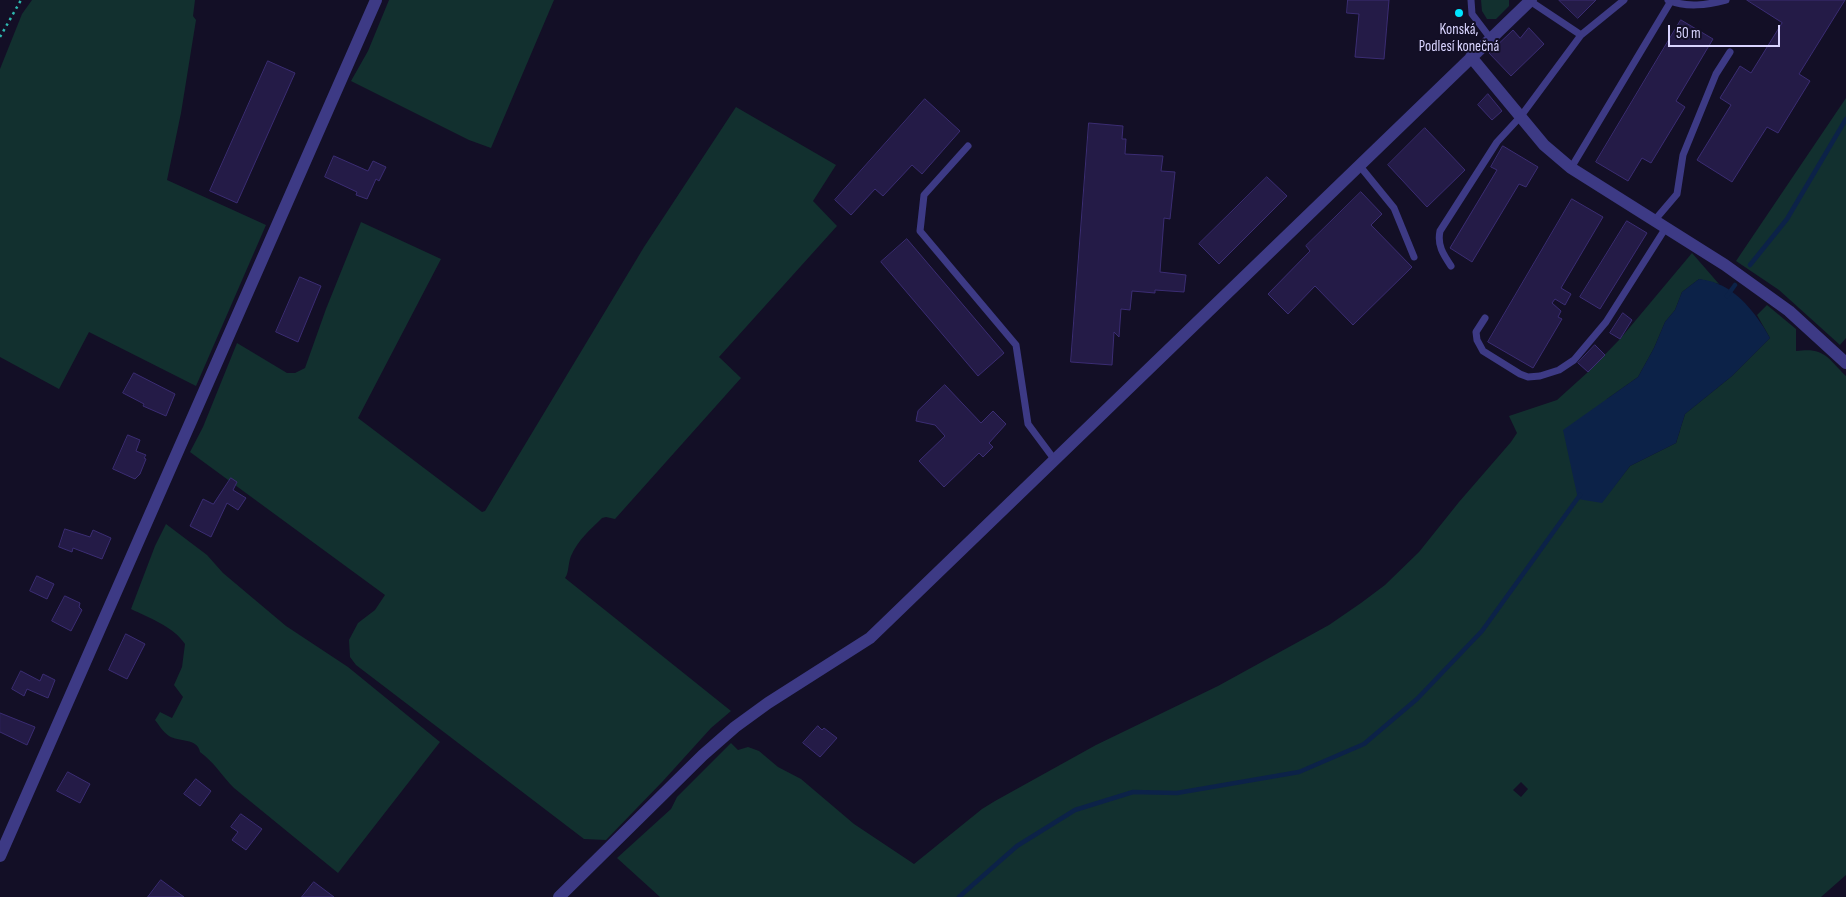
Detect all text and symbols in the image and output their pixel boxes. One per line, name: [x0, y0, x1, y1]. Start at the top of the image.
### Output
marker: Konská, Podlesí konečná: [1453, 7, 1465, 19]
scale bar: [1671, 15, 1784, 47]
place label: Konská, Podlesí konečná: [1419, 21, 1499, 56]
text: 50 m: [1676, 24, 1701, 43]

